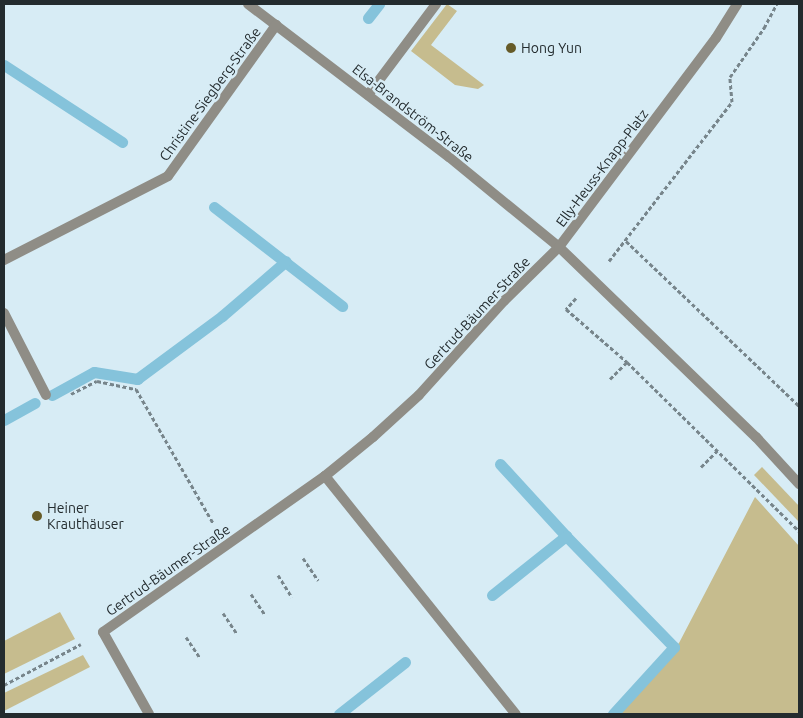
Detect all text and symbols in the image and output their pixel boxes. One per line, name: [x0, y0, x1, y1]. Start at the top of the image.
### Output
street label: Christine-Siegberg-Straße: [156, 24, 264, 164]
place label: Hong Yun: [521, 40, 582, 56]
marker: Hong Yun: [505, 42, 517, 54]
street label: Elsa-Brandström-Straße: [349, 60, 477, 166]
street label: Elly-Heuss-Knapp-Platz: [552, 106, 652, 230]
street label: Gertrud-Bäumer-Straße: [420, 253, 534, 373]
place label: Heiner Krauthäuser: [47, 500, 124, 532]
marker: Heiner Krauthäuser: [31, 510, 43, 522]
street label: Gertrud-Bäumer-Straße: [103, 521, 233, 619]

